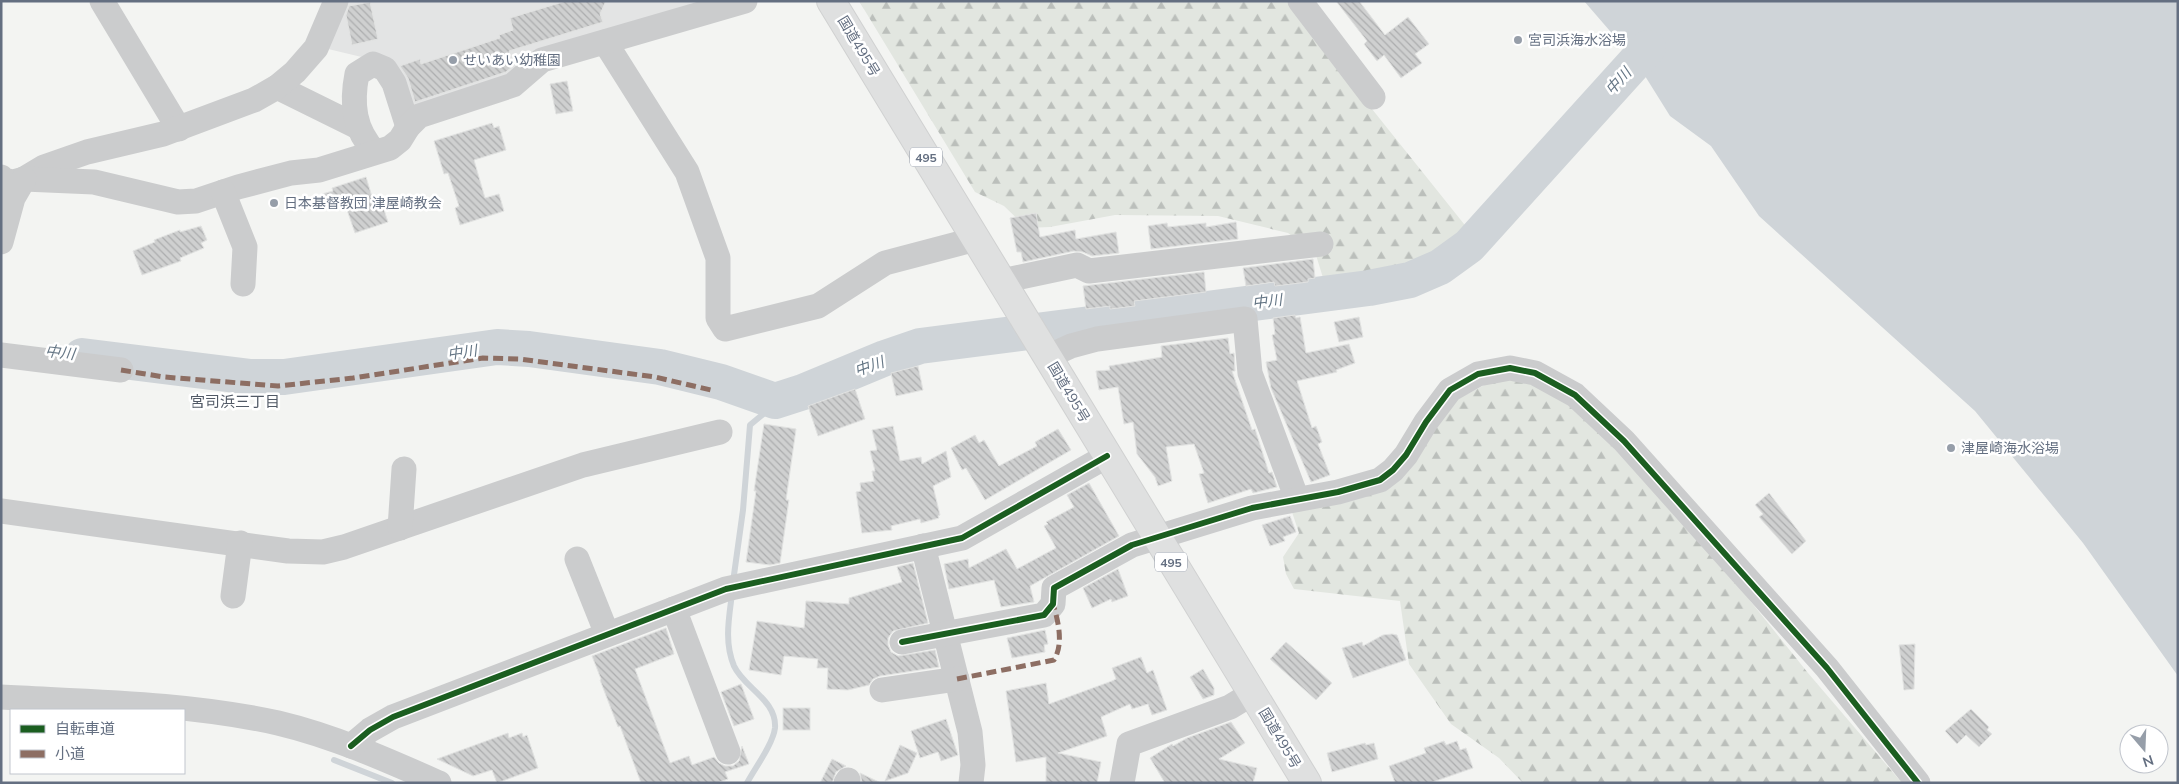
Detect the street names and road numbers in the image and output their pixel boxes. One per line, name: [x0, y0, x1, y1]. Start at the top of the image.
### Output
street label: 国道495号: [834, 13, 884, 79]
road number: 495: [910, 148, 942, 166]
street label: 国道495号: [1044, 359, 1094, 425]
road number: 495: [1155, 552, 1187, 572]
street label: 国道495号: [1255, 705, 1305, 771]

